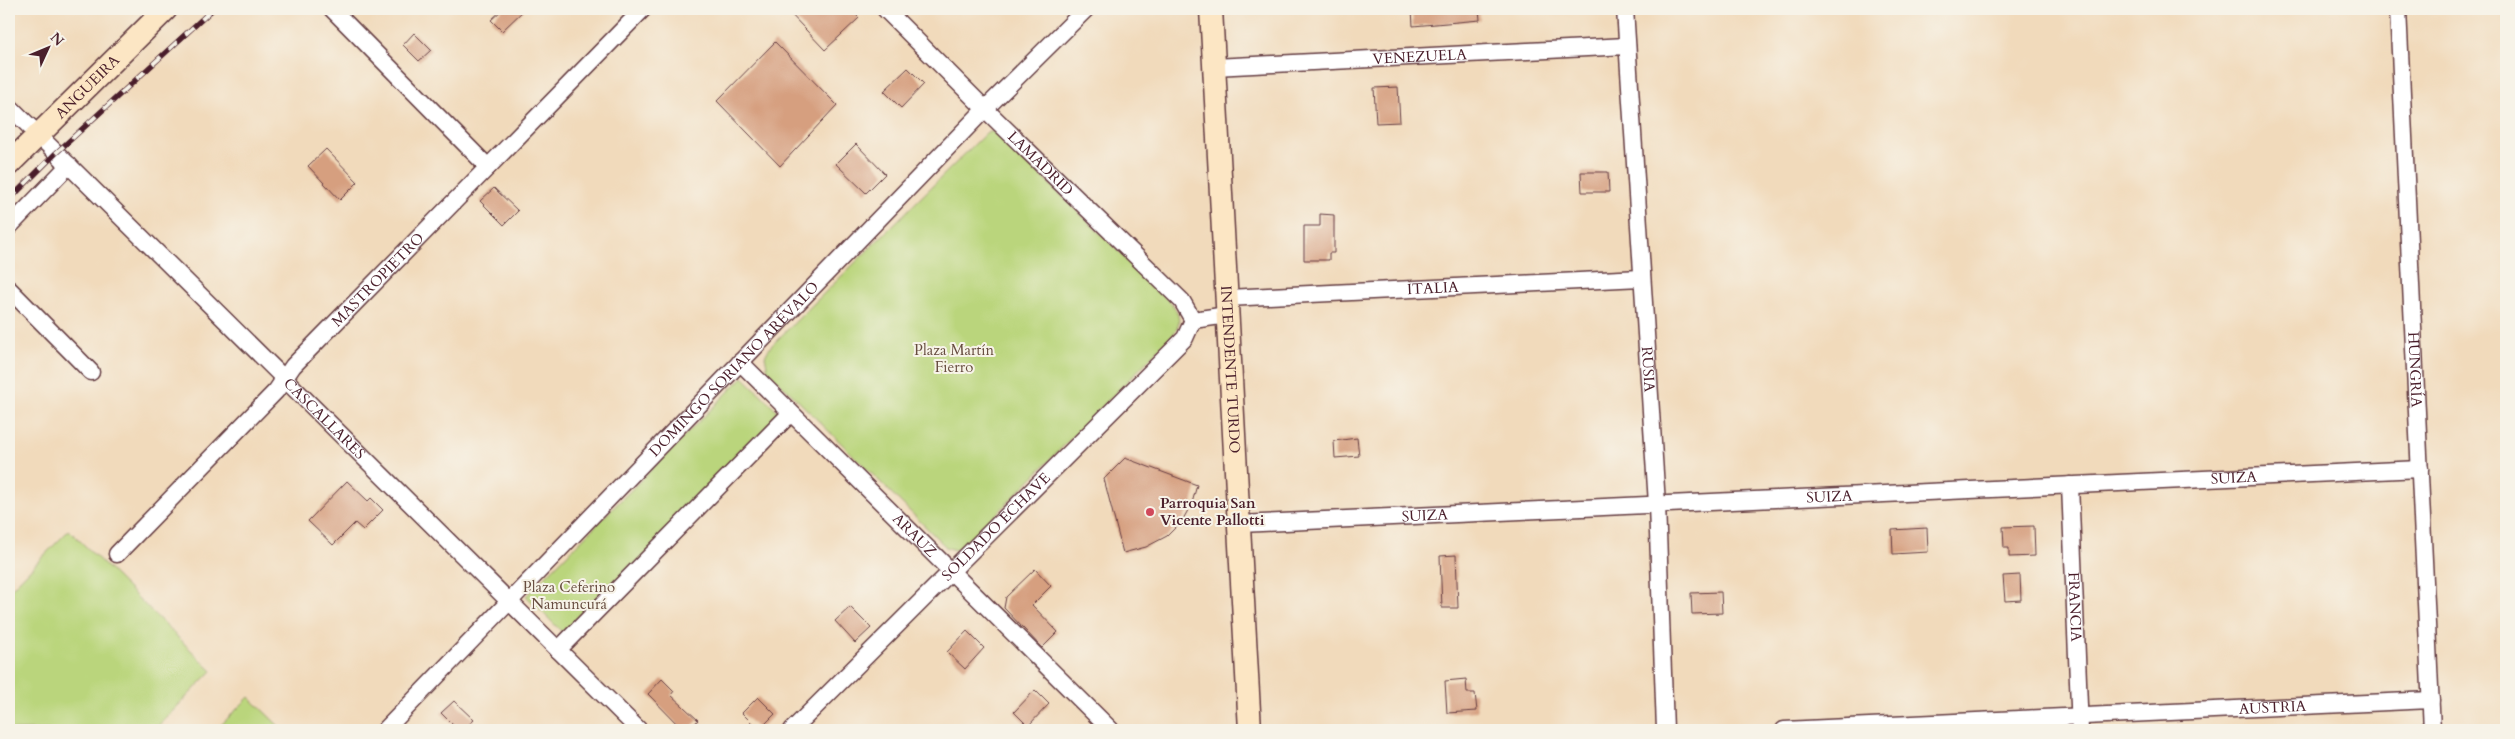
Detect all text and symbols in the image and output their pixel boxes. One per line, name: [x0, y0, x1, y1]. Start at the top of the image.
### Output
north arrow: [22, 22, 72, 72]
text: N: [46, 28, 68, 50]
street label: VENEZUELA: [1372, 44, 1468, 69]
street label: ANGUEIRA: [51, 50, 124, 123]
street label: LAMADRID: [1003, 127, 1078, 200]
street label: MASTROPIETRO: [327, 228, 428, 331]
street label: DOMINGO SORIANO ARÉVALO: [644, 277, 823, 461]
street label: ITALIA: [1406, 277, 1459, 299]
street label: INTENDENTE TURDO: [1216, 285, 1245, 454]
street label: HUNGRÍA: [2403, 331, 2427, 408]
park label: Plaza Martín Fierro: [914, 340, 994, 377]
street label: RUSIA: [1637, 346, 1660, 393]
street label: CASCALLARES: [279, 373, 370, 464]
street label: SUIZA: [2210, 467, 2258, 489]
street label: SOLDADO ECHAVE: [937, 468, 1055, 585]
street label: SUIZA: [1806, 485, 1853, 508]
place label: Parroquia San Vicente Pallotti: [1160, 493, 1265, 530]
street label: SUIZA: [1401, 504, 1449, 526]
marker: Parroquia San Vicente Pallotti: [1144, 506, 1156, 518]
street label: ARAUZ: [888, 509, 941, 562]
street label: FRANCIA: [2064, 572, 2086, 642]
park label: Plaza Ceferino Namuncurá: [523, 577, 615, 614]
street label: AUSTRIA: [2238, 696, 2307, 719]

